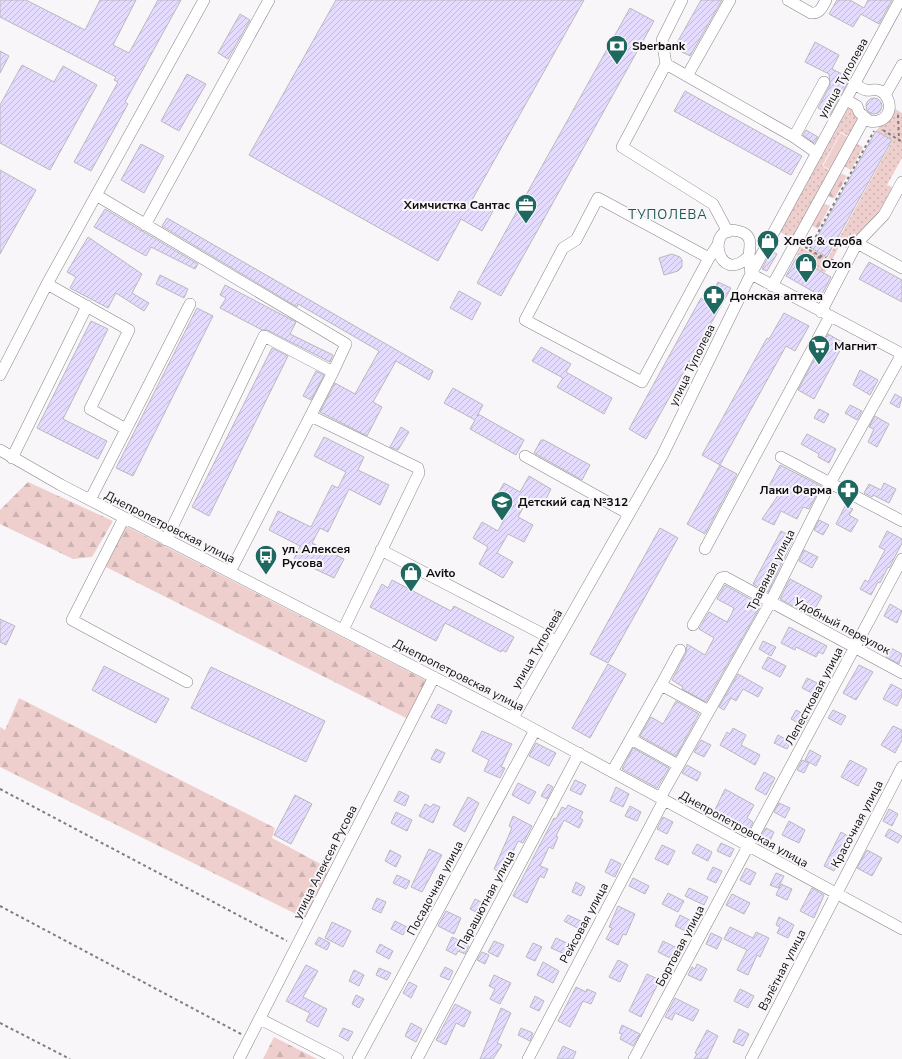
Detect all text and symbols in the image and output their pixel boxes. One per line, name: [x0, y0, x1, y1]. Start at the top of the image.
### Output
bank icon: Sberbank: [604, 33, 630, 66]
street label: улица Туполева: [814, 35, 872, 121]
place label: Sberbank: [632, 38, 686, 54]
office icon: Химчистка Сантас: [513, 192, 539, 225]
place label: Химчистка Сантас: [403, 197, 510, 213]
district label: ТУПОЛЕВА: [628, 206, 708, 224]
shop icon: Хлеб & сдоба: [755, 228, 781, 261]
place label: Хлеб & сдоба: [783, 233, 862, 249]
shop icon: Ozon: [793, 251, 819, 284]
place label: Ozon: [822, 256, 851, 272]
pharmacy icon: Донская аптека: [701, 283, 727, 316]
place label: Донская аптека: [730, 288, 823, 304]
street label: улица Туполева: [665, 321, 719, 409]
supermarket icon: Магнит: [806, 333, 832, 366]
place label: Магнит: [834, 338, 877, 354]
pharmacy icon: Лаки Фарма: [835, 477, 861, 510]
place label: Лаки Фарма: [759, 482, 832, 498]
street label: Днепропетровская улица: [102, 487, 238, 567]
school or university icon: Детский сад №312: [489, 489, 515, 522]
place label: Детский сад №312: [518, 494, 628, 510]
street label: Травяная улица: [744, 527, 798, 613]
place label: ул. Алексея Русова: [282, 541, 350, 571]
bus stop icon: ул. Алексея Русова: [253, 543, 279, 576]
shop icon: Avito: [398, 560, 424, 593]
place label: Avito: [426, 565, 456, 581]
street label: Удобный переулок: [790, 593, 894, 659]
street label: улица Туполева: [508, 606, 566, 692]
street label: Днепропетровская улица: [391, 635, 527, 715]
street label: Лепестковая улица: [781, 644, 847, 748]
street label: Красочная улица: [827, 777, 887, 871]
street label: Днепропетровская улица: [677, 787, 811, 871]
street label: улица Алексея Русова: [289, 802, 361, 922]
street label: Посадочная улица: [403, 838, 467, 938]
street label: Парашютная улица: [453, 848, 519, 952]
street label: Рейсовая улица: [556, 880, 612, 966]
street label: Бортовая улица: [652, 903, 708, 989]
street label: Взлётная улица: [755, 927, 809, 1013]

